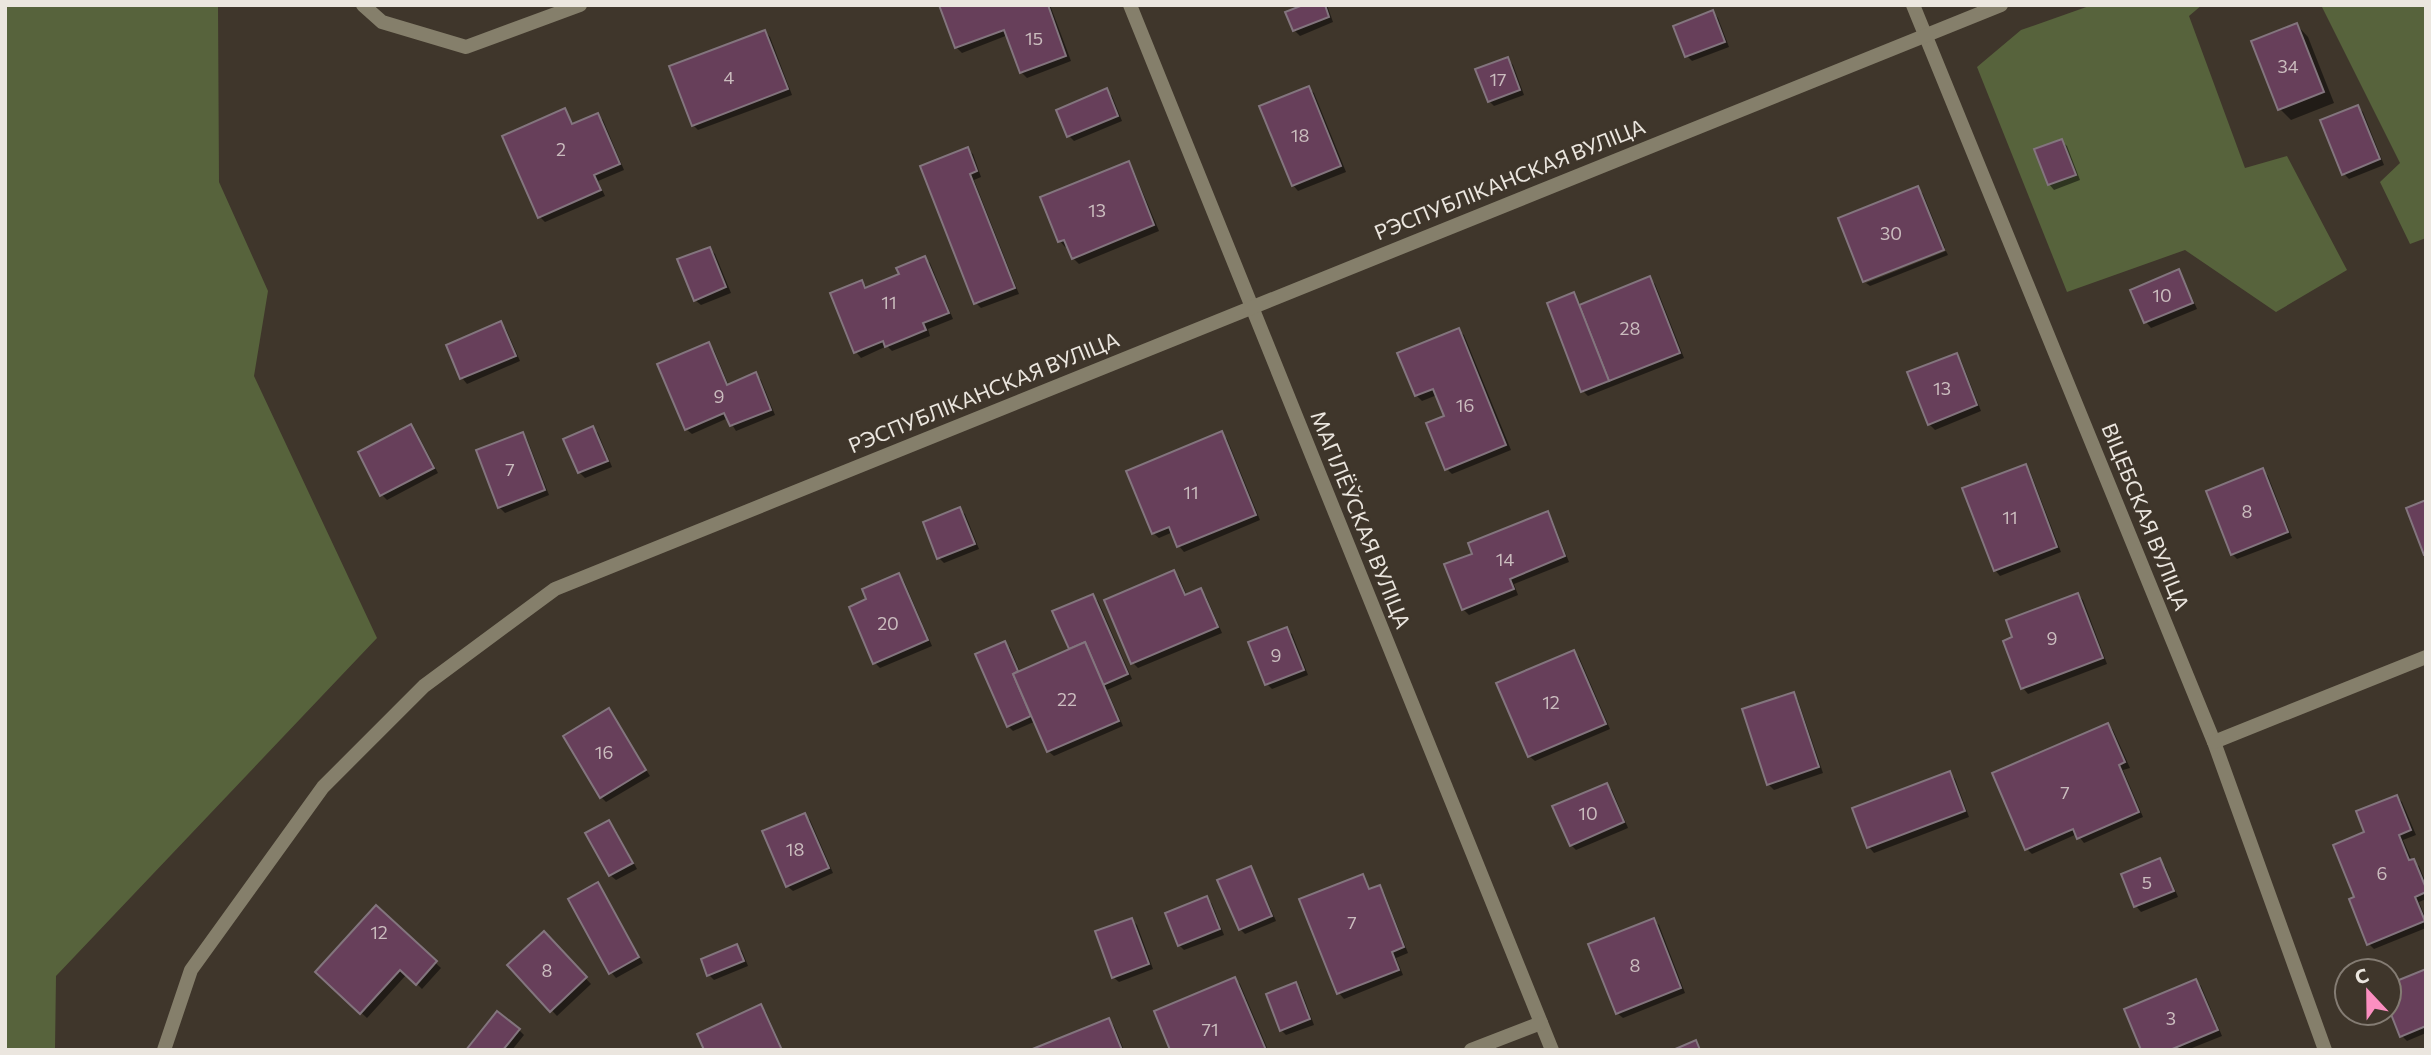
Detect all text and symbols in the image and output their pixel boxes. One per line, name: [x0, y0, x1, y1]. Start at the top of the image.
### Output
house number: 15: [1025, 27, 1043, 49]
house number: 34: [2277, 55, 2299, 77]
house number: 4: [724, 66, 735, 88]
house number: 17: [1489, 68, 1507, 90]
street label: РЭСПУБЛІКАНСКАЯ ВУЛІЦА: [1370, 113, 1648, 244]
house number: 18: [1291, 124, 1309, 146]
house number: 2: [556, 138, 566, 160]
house number: 13: [1088, 199, 1106, 221]
house number: 30: [1880, 222, 1902, 244]
house number: 10: [2152, 284, 2172, 306]
house number: 11: [881, 291, 897, 313]
house number: 28: [1620, 317, 1641, 339]
street label: РЭСПУБЛІКАНСКАЯ ВУЛІЦА: [844, 326, 1122, 457]
house number: 13: [1933, 377, 1951, 399]
house number: 9: [714, 385, 724, 407]
house number: 16: [1456, 394, 1474, 416]
street label: МАГІЛЁЎСКАЯ ВУЛІЦА: [1306, 407, 1417, 632]
street label: ВІЦЕБСКАЯ ВУЛІЦА: [2097, 419, 2195, 614]
house number: 7: [505, 458, 515, 480]
house number: 11: [1183, 481, 1199, 503]
house number: 8: [2242, 500, 2253, 522]
house number: 11: [2002, 506, 2018, 528]
house number: 14: [1496, 548, 1514, 570]
house number: 20: [877, 612, 899, 634]
house number: 9: [2047, 627, 2057, 649]
house number: 9: [1271, 644, 1281, 666]
house number: 22: [1057, 688, 1077, 710]
house number: 12: [1542, 691, 1560, 713]
house number: 16: [595, 741, 613, 763]
house number: 7: [2060, 781, 2070, 803]
house number: 10: [1578, 802, 1598, 824]
house number: 18: [786, 838, 804, 860]
house number: 6: [2377, 862, 2387, 884]
house number: 5: [2142, 871, 2152, 893]
house number: 7: [1347, 911, 1357, 933]
house number: 12: [370, 921, 388, 943]
house number: 8: [1630, 954, 1641, 976]
north arrow: [2333, 957, 2403, 1027]
house number: 8: [542, 959, 553, 981]
text: С: [2351, 963, 2372, 989]
house number: 3: [2166, 1007, 2176, 1029]
house number: 71: [1201, 1018, 1219, 1040]

